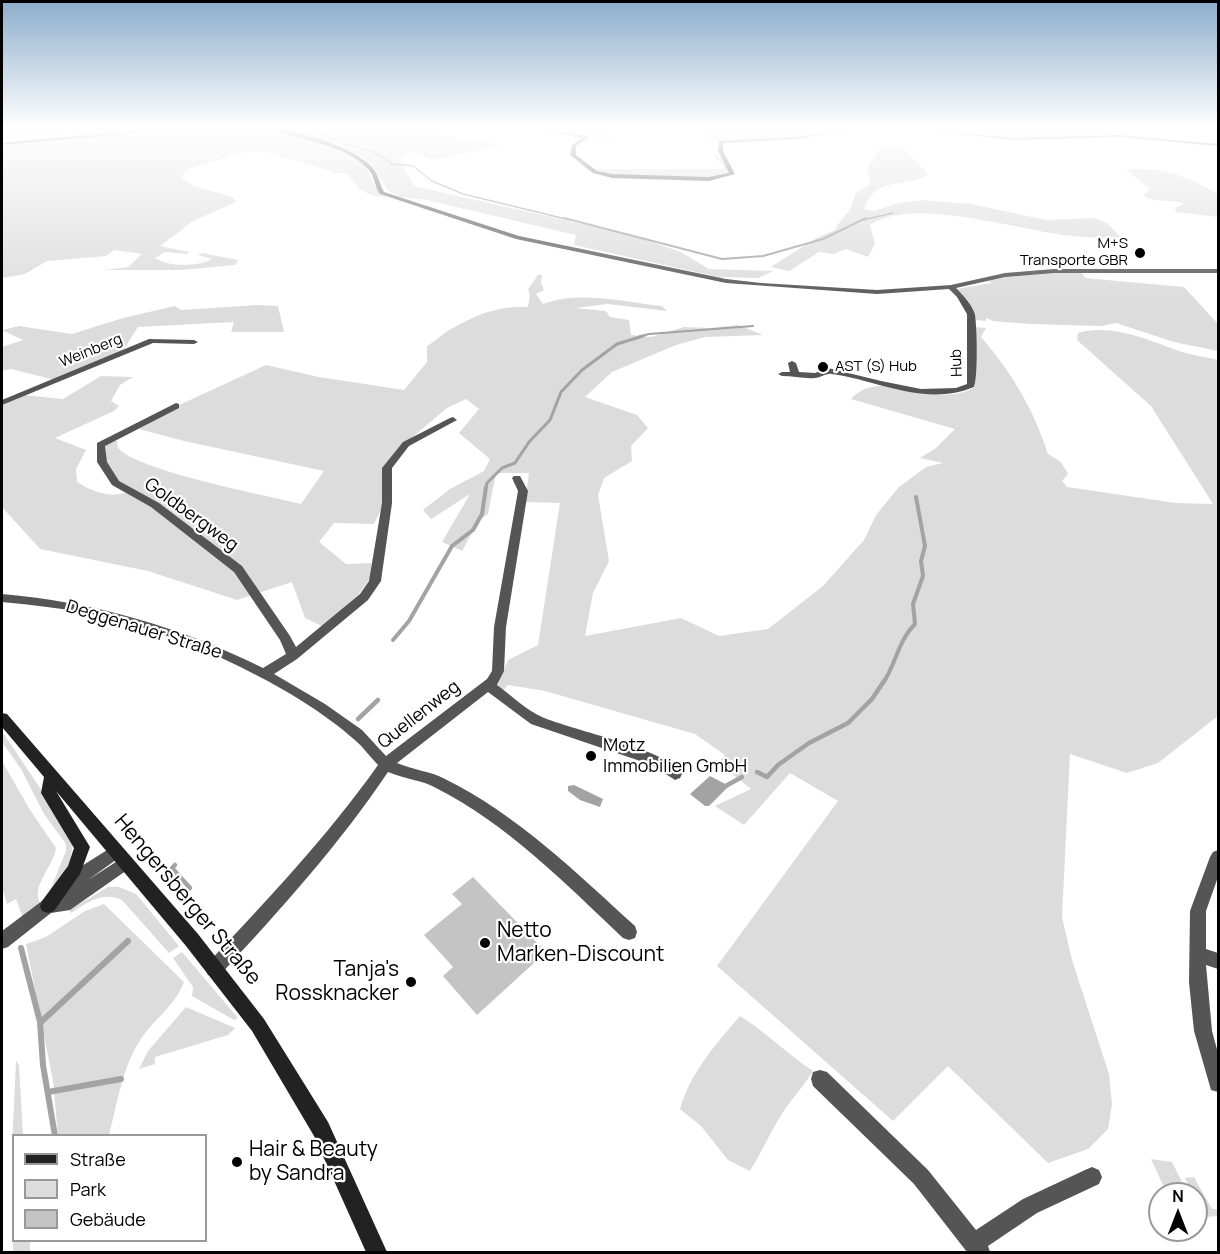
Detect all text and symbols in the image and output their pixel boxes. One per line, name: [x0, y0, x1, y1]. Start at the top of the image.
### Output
place label: M+S Transporte GBR: [1020, 235, 1128, 270]
marker: M+S Transporte GBR: [1133, 246, 1147, 260]
street label: Weinberg: [57, 330, 125, 372]
street label: Hub: [948, 349, 966, 377]
place label: AST (S) Hub: [835, 358, 917, 376]
marker: AST (S) Hub: [816, 360, 830, 374]
street label: Goldbergweg: [140, 474, 242, 556]
street label: Deggenauer Straße: [63, 596, 225, 664]
street label: Quellenweg: [374, 676, 464, 754]
place label: Motz Immobilien GmbH: [603, 735, 747, 777]
marker: Motz Immobilien GmbH: [584, 749, 598, 763]
street label: Hengersberger Straße: [108, 810, 266, 990]
place label: Netto Marken-Discount: [497, 918, 664, 968]
marker: Netto Marken-Discount: [478, 936, 492, 950]
place label: Tanja's Rossknacker: [275, 957, 399, 1007]
marker: Tanja's Rossknacker: [404, 975, 418, 989]
legend: [12, 1134, 207, 1242]
place label: Hair & Beauty by Sandra: [249, 1137, 378, 1187]
text: Straße: [70, 1147, 126, 1171]
marker: Hair & Beauty by Sandra: [230, 1155, 244, 1169]
text: Park: [70, 1177, 106, 1201]
north arrow: [1148, 1182, 1208, 1242]
text: N: [1172, 1185, 1184, 1207]
text: Gebäude: [70, 1207, 146, 1231]

